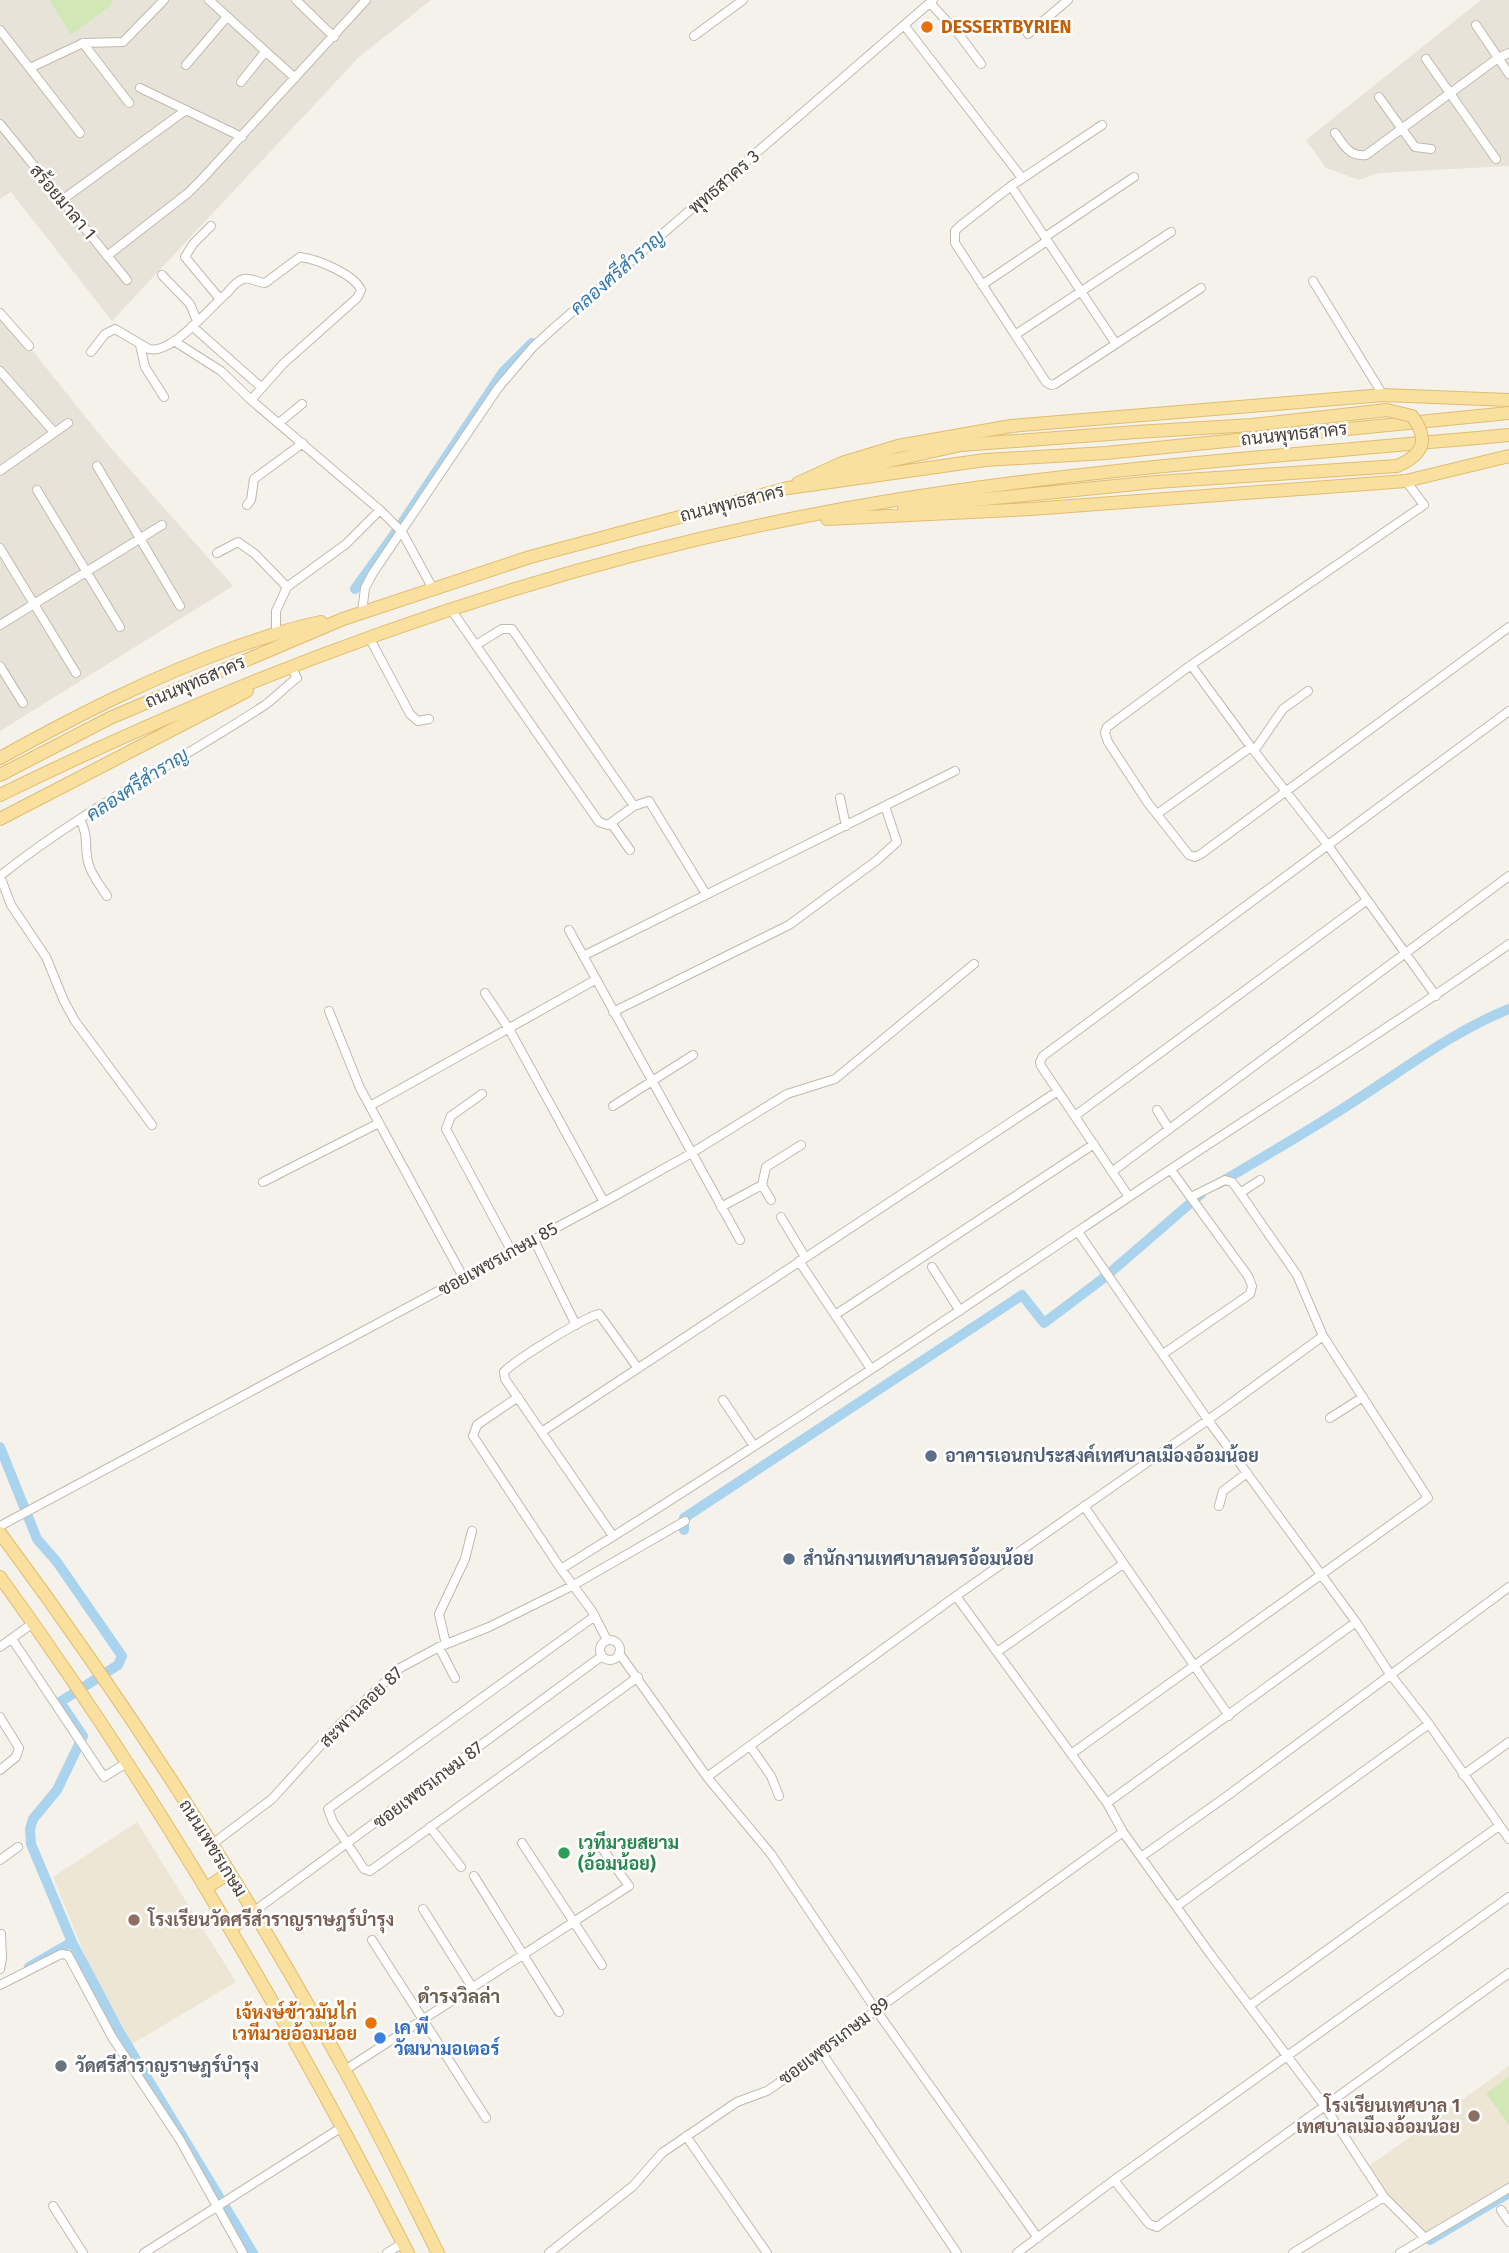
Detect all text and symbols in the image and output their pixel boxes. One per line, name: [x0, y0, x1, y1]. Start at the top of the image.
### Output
place label: DESSERTBYRIEN: [941, 16, 1071, 38]
marker: DESSERTBYRIEN: [919, 19, 935, 35]
street label: พุทธสาคร 3: [684, 145, 765, 220]
street label: สร้อยมาลา 1: [25, 159, 102, 244]
water label: คลองศรีสำราญ: [565, 224, 669, 320]
street label: ถนนพุทธสาคร: [1240, 417, 1349, 452]
street label: ถนนพุทธสาคร: [678, 479, 787, 528]
street label: ถนนพุทธสาคร: [142, 651, 249, 714]
water label: คลองศรีสำราญ: [81, 742, 193, 826]
street label: ซอยเพชรเกษม 85: [434, 1217, 562, 1301]
place label: อาคารเอนกประสงค์เทศบาลเมืองอ้อมน้อย: [945, 1443, 1259, 1467]
marker: อาคารเอนกประสงค์เทศบาลเมืองอ้อมน้อย: [923, 1448, 939, 1464]
place label: สำนักงานเทศบาลนครอ้อมน้อย: [803, 1547, 1034, 1570]
marker: สำนักงานเทศบาลนครอ้อมน้อย: [781, 1551, 797, 1567]
street label: สะพานลอย 87: [315, 1662, 407, 1752]
street label: ซอยเพชรเกษม 87: [369, 1737, 487, 1833]
street label: ถนนเพชรเกษม: [174, 1795, 252, 1901]
place label: เวทีมวยสยาม (อ้อมน้อย): [578, 1830, 679, 1875]
marker: เวทีมวยสยาม (อ้อมน้อย): [556, 1845, 572, 1861]
place label: โรงเรียนวัดศรีสําราญราษฎร์บํารุง: [147, 1907, 394, 1934]
marker: โรงเรียนวัดศรีสําราญราษฎร์บํารุง: [126, 1912, 142, 1928]
district label: ดำรงวิลล่า: [418, 1985, 500, 2008]
street label: ซอยเพชรเกษม 89: [774, 1992, 894, 2090]
place label: เจ้หงษ์ข้าวมันไก่ เวทีมวยอ้อมน้อย: [232, 2000, 357, 2045]
marker: เจ้หงษ์ข้าวมันไก่ เวทีมวยอ้อมน้อย: [363, 2015, 379, 2031]
place label: เค พี วัฒนามอเตอร์: [394, 2015, 501, 2060]
marker: เค พี วัฒนามอเตอร์: [372, 2030, 388, 2046]
place label: วัดศรีสําราญราษฎร์บํารุง: [75, 2053, 259, 2080]
marker: วัดศรีสําราญราษฎร์บํารุง: [53, 2058, 69, 2074]
place label: โรงเรียนเทศบาล 1 เทศบาลเมืองอ้อมน้อย: [1296, 2093, 1460, 2138]
marker: โรงเรียนเทศบาล 1 เทศบาลเมืองอ้อมน้อย: [1466, 2108, 1482, 2124]

